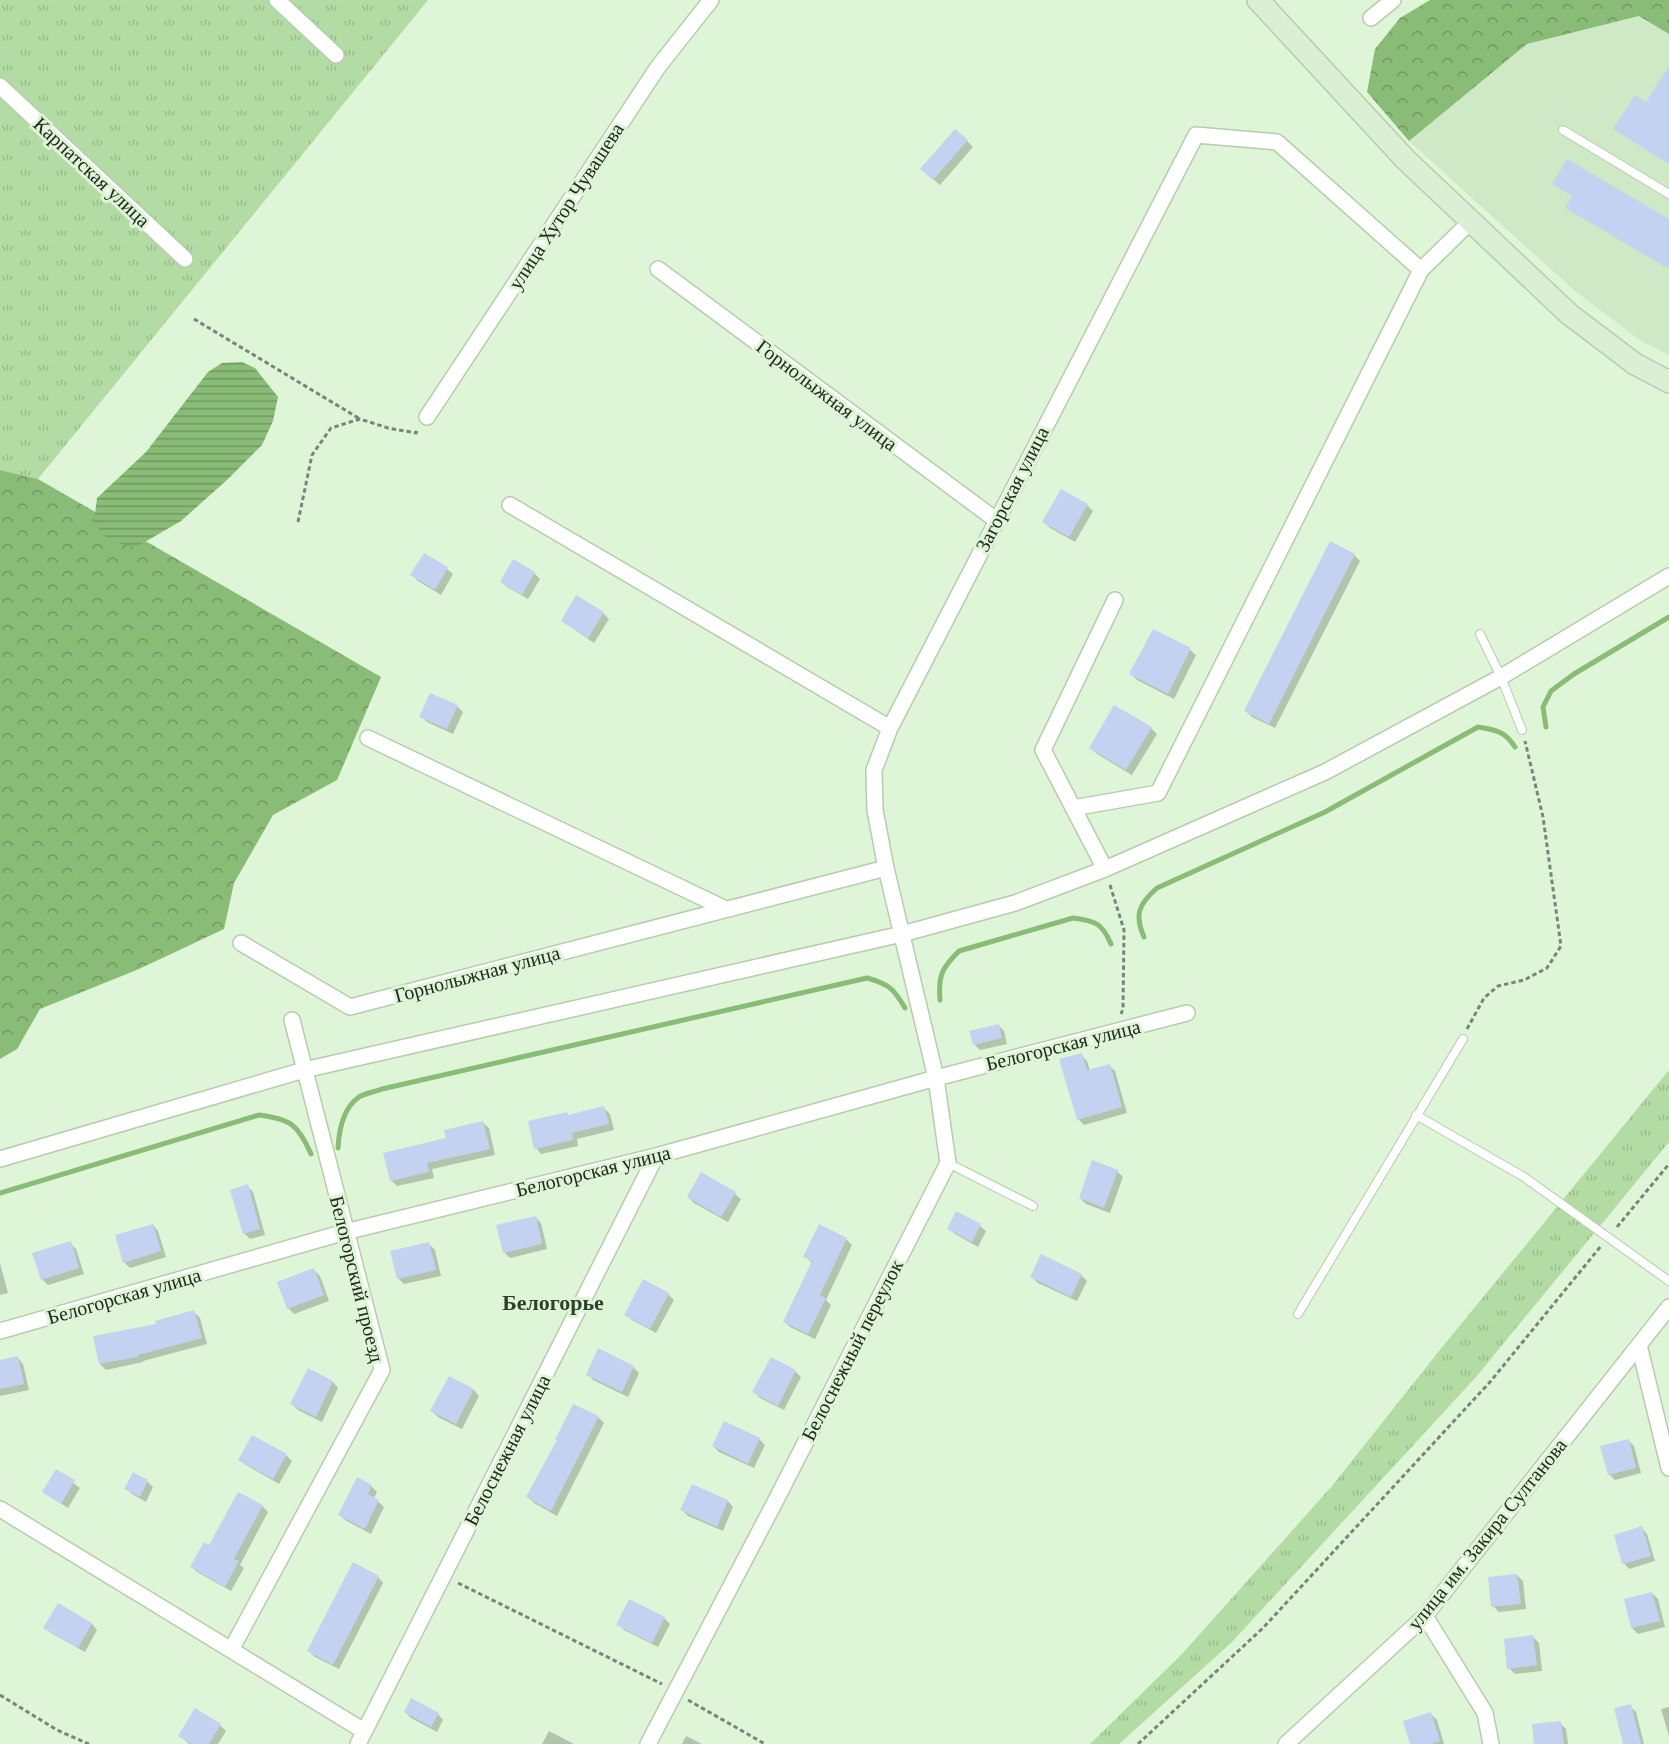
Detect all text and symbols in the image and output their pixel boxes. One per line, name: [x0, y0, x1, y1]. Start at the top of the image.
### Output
street label: Карпатская улица: [29, 113, 155, 232]
street label: улица Хутор Чувашева: [504, 119, 629, 294]
street label: Горнолыжная улица: [752, 335, 902, 456]
street label: Загорская улица: [971, 423, 1054, 556]
street label: Горнолыжная улица: [392, 941, 563, 1008]
street label: Белогорская улица: [983, 1015, 1143, 1076]
street label: Белогорская улица: [513, 1141, 673, 1202]
street label: Белогорский проезд: [325, 1193, 388, 1365]
street label: Белоснежный переулок: [797, 1256, 908, 1444]
street label: Белогорская улица: [45, 1264, 204, 1329]
district label: Белогорье: [502, 1290, 604, 1315]
street label: Белоснежная улица: [459, 1371, 555, 1530]
street label: улица им. Закира Султанова: [1403, 1434, 1572, 1635]

